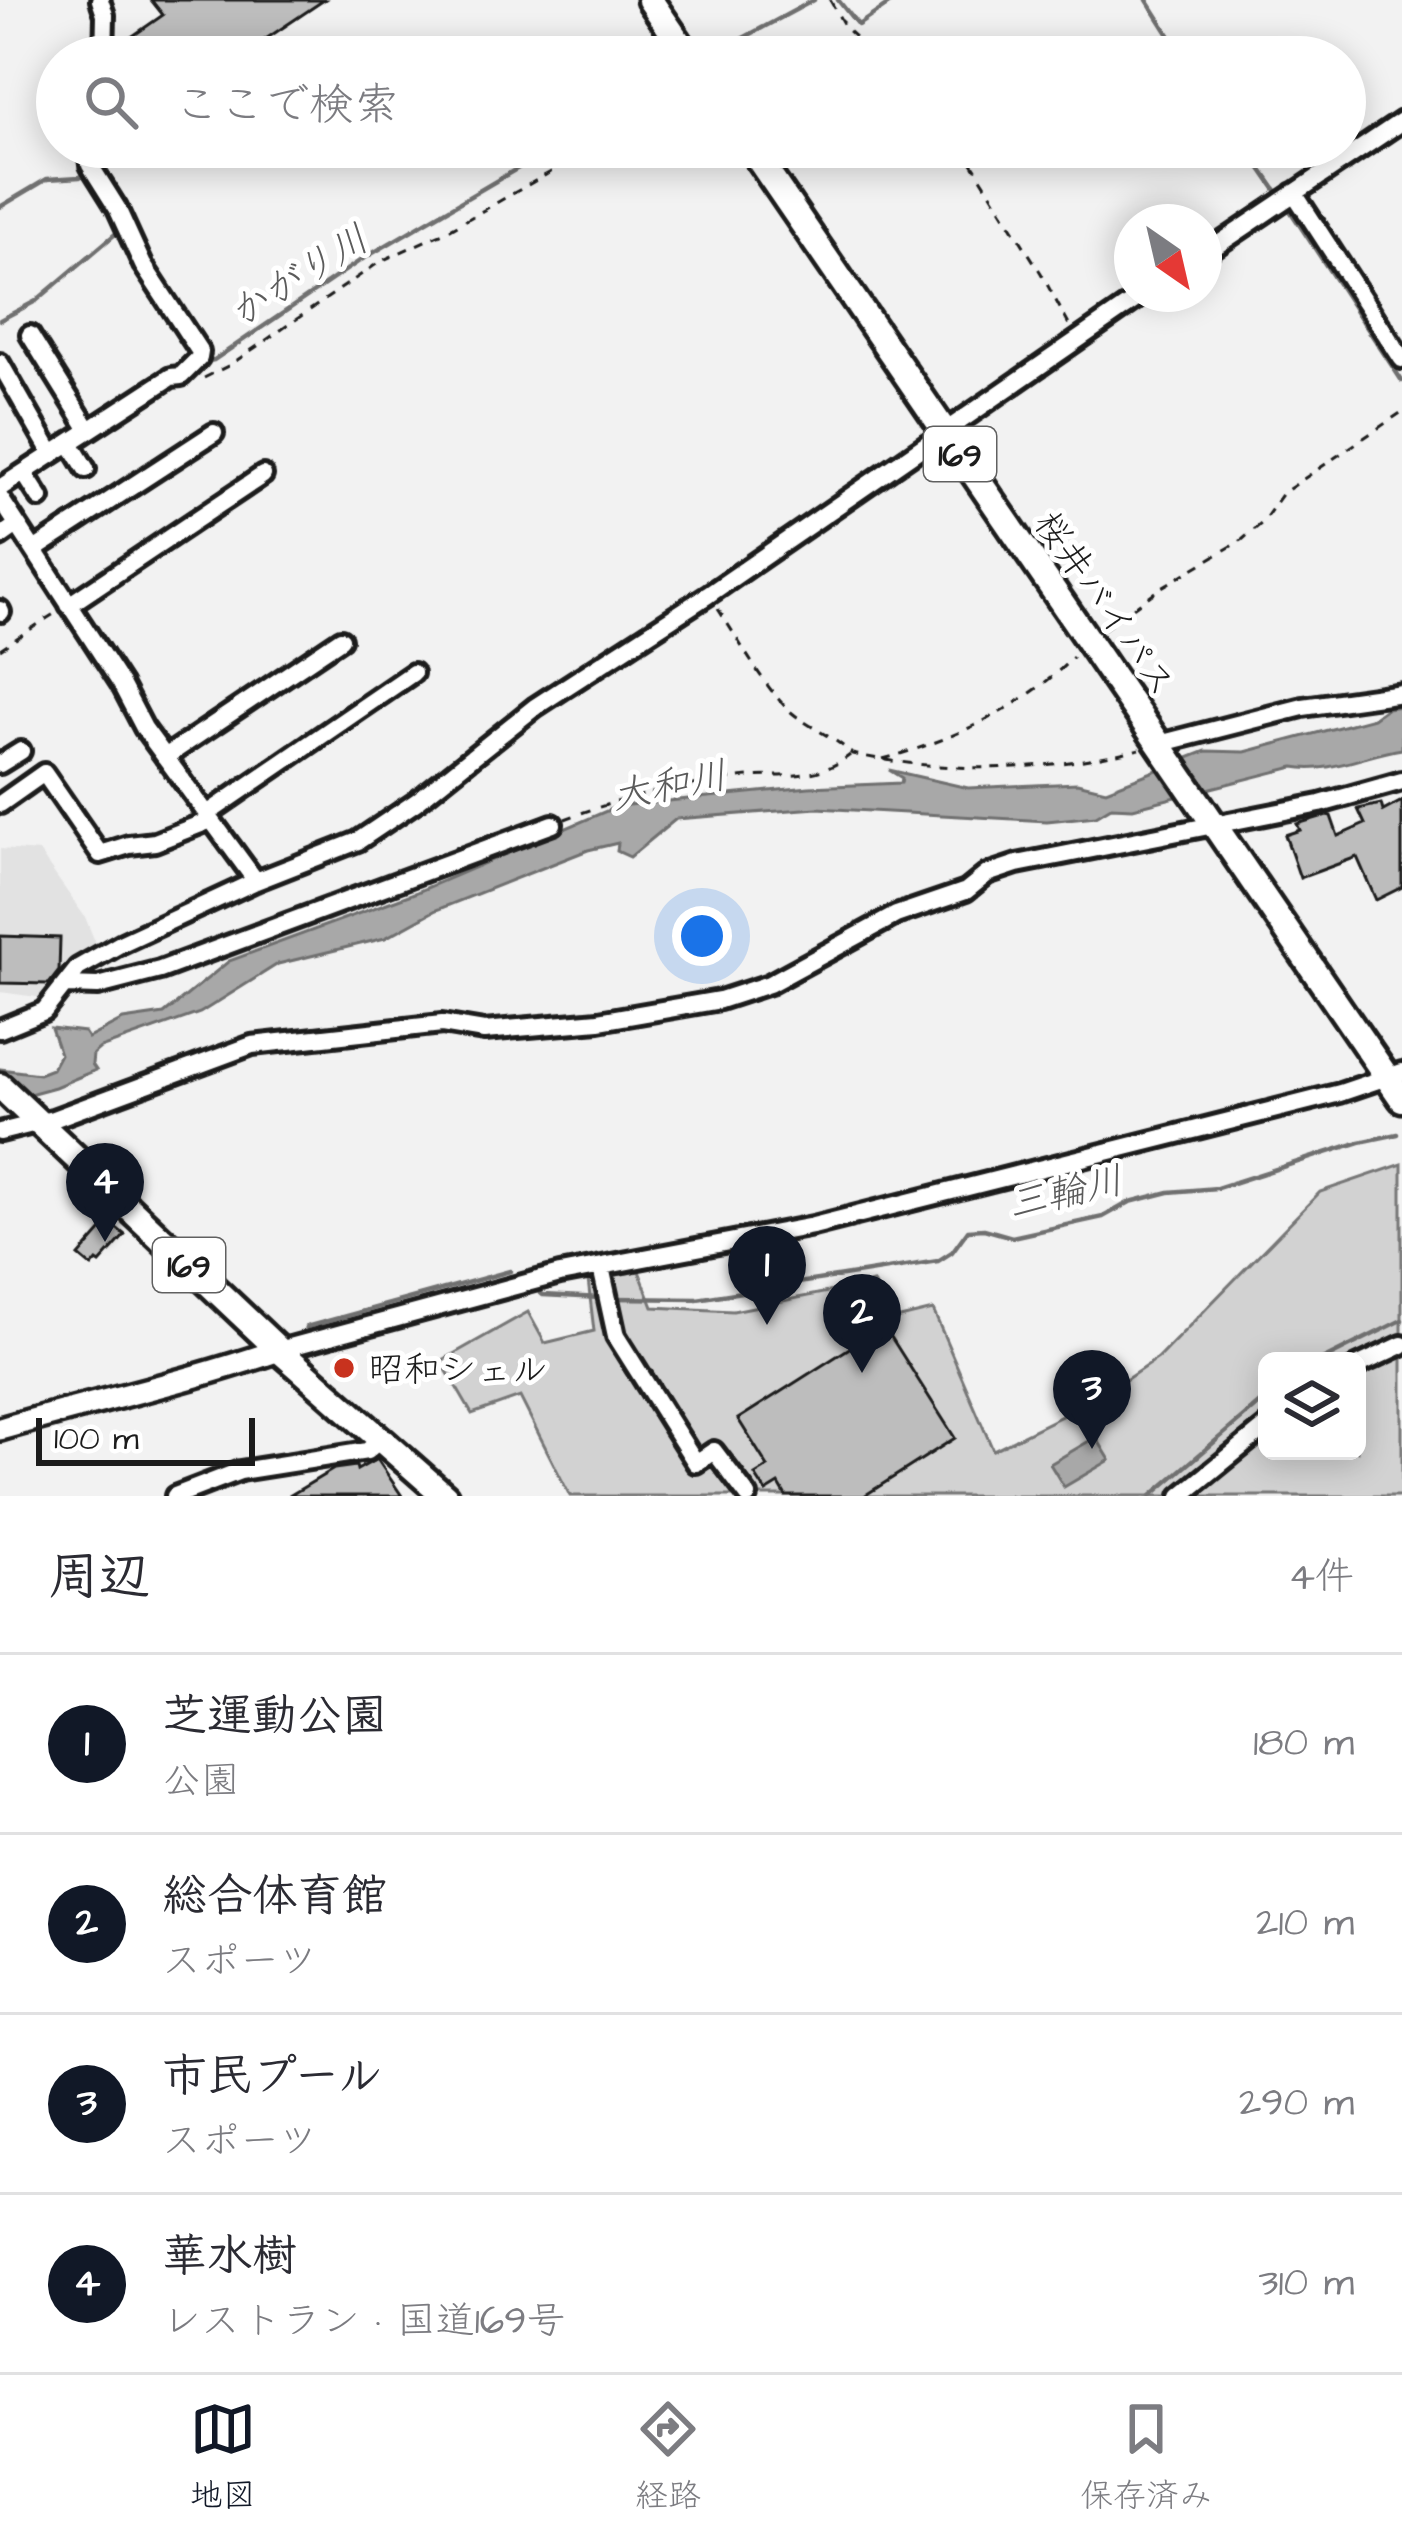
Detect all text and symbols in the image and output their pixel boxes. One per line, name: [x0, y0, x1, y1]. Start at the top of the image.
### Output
search box: [36, 36, 1366, 168]
icon: search: [78, 69, 144, 135]
text: ここで検索: [174, 75, 399, 137]
north arrow: [1114, 204, 1222, 312]
water label: かがり川: [219, 213, 380, 342]
road number: 169: [924, 427, 996, 481]
street label: 桜井バイパス: [1021, 502, 1187, 707]
water label: 大和川: [607, 749, 732, 825]
your location: [672, 906, 732, 966]
pin: 4: [66, 1143, 144, 1242]
water label: 三輪川: [1003, 1154, 1129, 1233]
pin: 1: [728, 1226, 806, 1325]
road number: 169: [153, 1238, 225, 1292]
pin: 2: [823, 1274, 901, 1373]
place label: 昭和シェル: [368, 1345, 548, 1396]
pin: 3: [1053, 1350, 1131, 1449]
map controls: [1258, 1352, 1366, 1460]
button: layers: [1258, 1352, 1366, 1460]
marker: 昭和シェル: [331, 1355, 357, 1381]
scale bar: [36, 1412, 255, 1465]
text: 100 m: [54, 1416, 139, 1462]
text: 周辺: [48, 1543, 150, 1614]
text: 4件: [1288, 1551, 1354, 1605]
text: 芝運動公園: [162, 1686, 387, 1748]
text: 1: [85, 1717, 90, 1771]
text: 180 m: [1253, 1717, 1354, 1771]
text: 公園: [162, 1755, 240, 1809]
text: 総合体育館: [162, 1866, 387, 1928]
text: 2: [76, 1897, 98, 1951]
text: 210 m: [1256, 1897, 1354, 1951]
text: スポーツ: [162, 1935, 317, 1989]
text: 市民プール: [162, 2046, 383, 2108]
text: 3: [77, 2077, 97, 2131]
text: 290 m: [1239, 2077, 1354, 2131]
text: スポーツ: [162, 2115, 317, 2169]
text: 華水樹: [162, 2226, 297, 2288]
text: 4: [74, 2257, 100, 2311]
text: 310 m: [1259, 2257, 1354, 2311]
text: レストラン · 国道169号: [162, 2295, 565, 2349]
tab: 地図: [190, 2396, 256, 2519]
tab: 経路: [635, 2396, 701, 2519]
tab: 保存済み: [1080, 2396, 1212, 2519]

